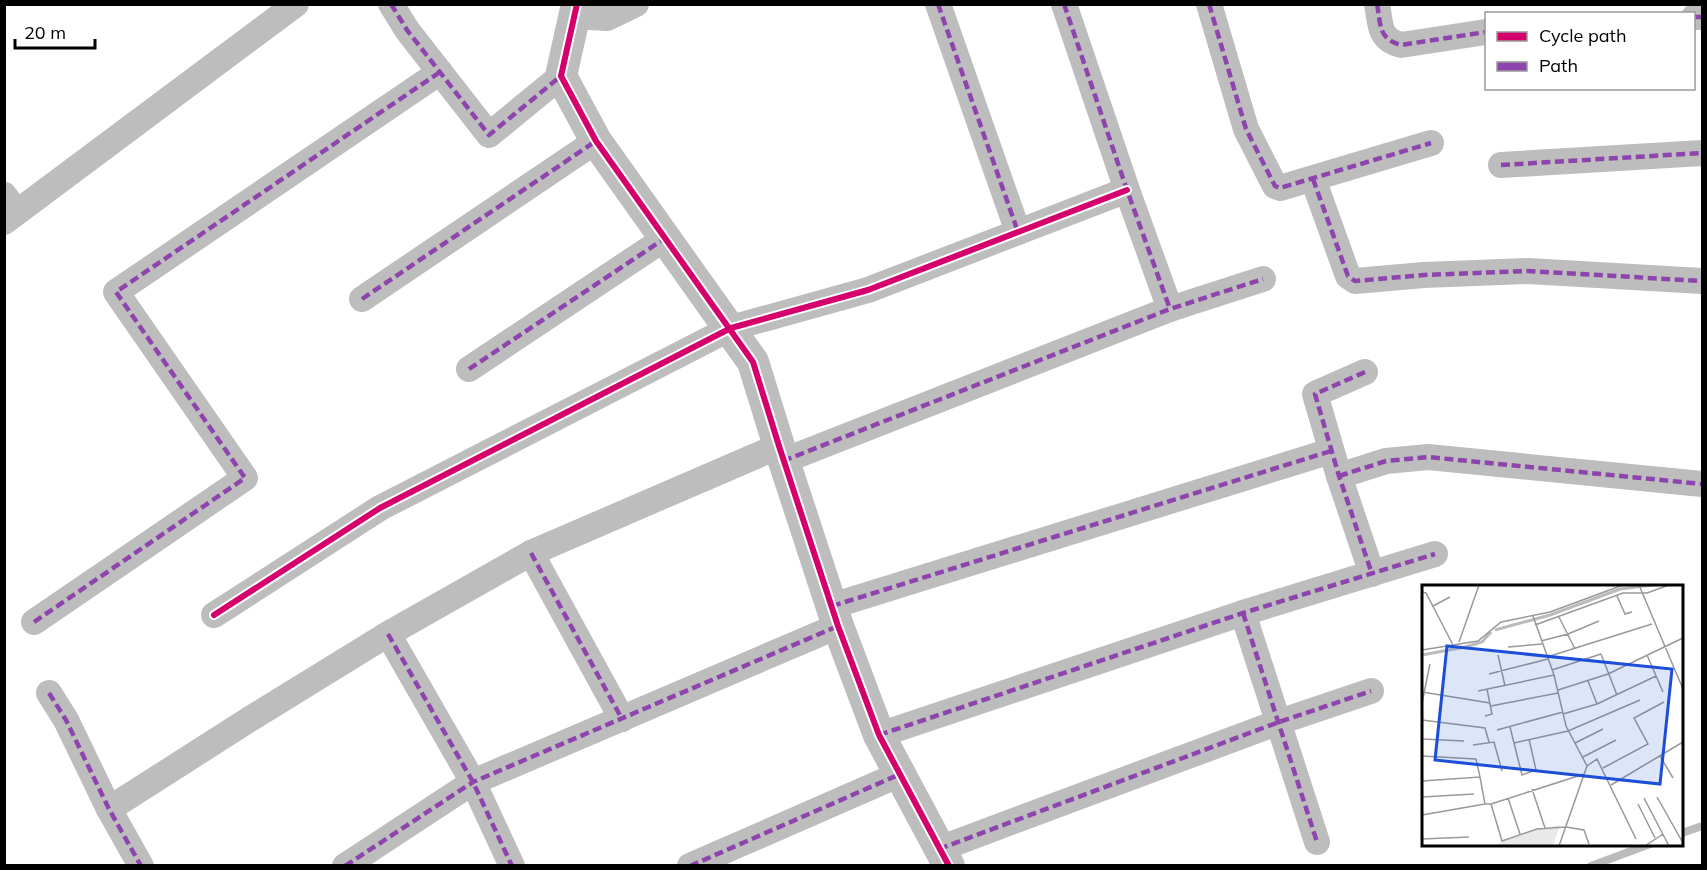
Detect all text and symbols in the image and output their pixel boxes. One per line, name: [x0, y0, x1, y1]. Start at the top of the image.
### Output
scale bar: [15, 12, 94, 50]
legend: [1485, 12, 1695, 90]
text: 20 m: [24, 21, 66, 44]
text: Cycle path: [1539, 24, 1626, 47]
text: Path: [1539, 54, 1578, 77]
inset map: [1422, 585, 1683, 846]

